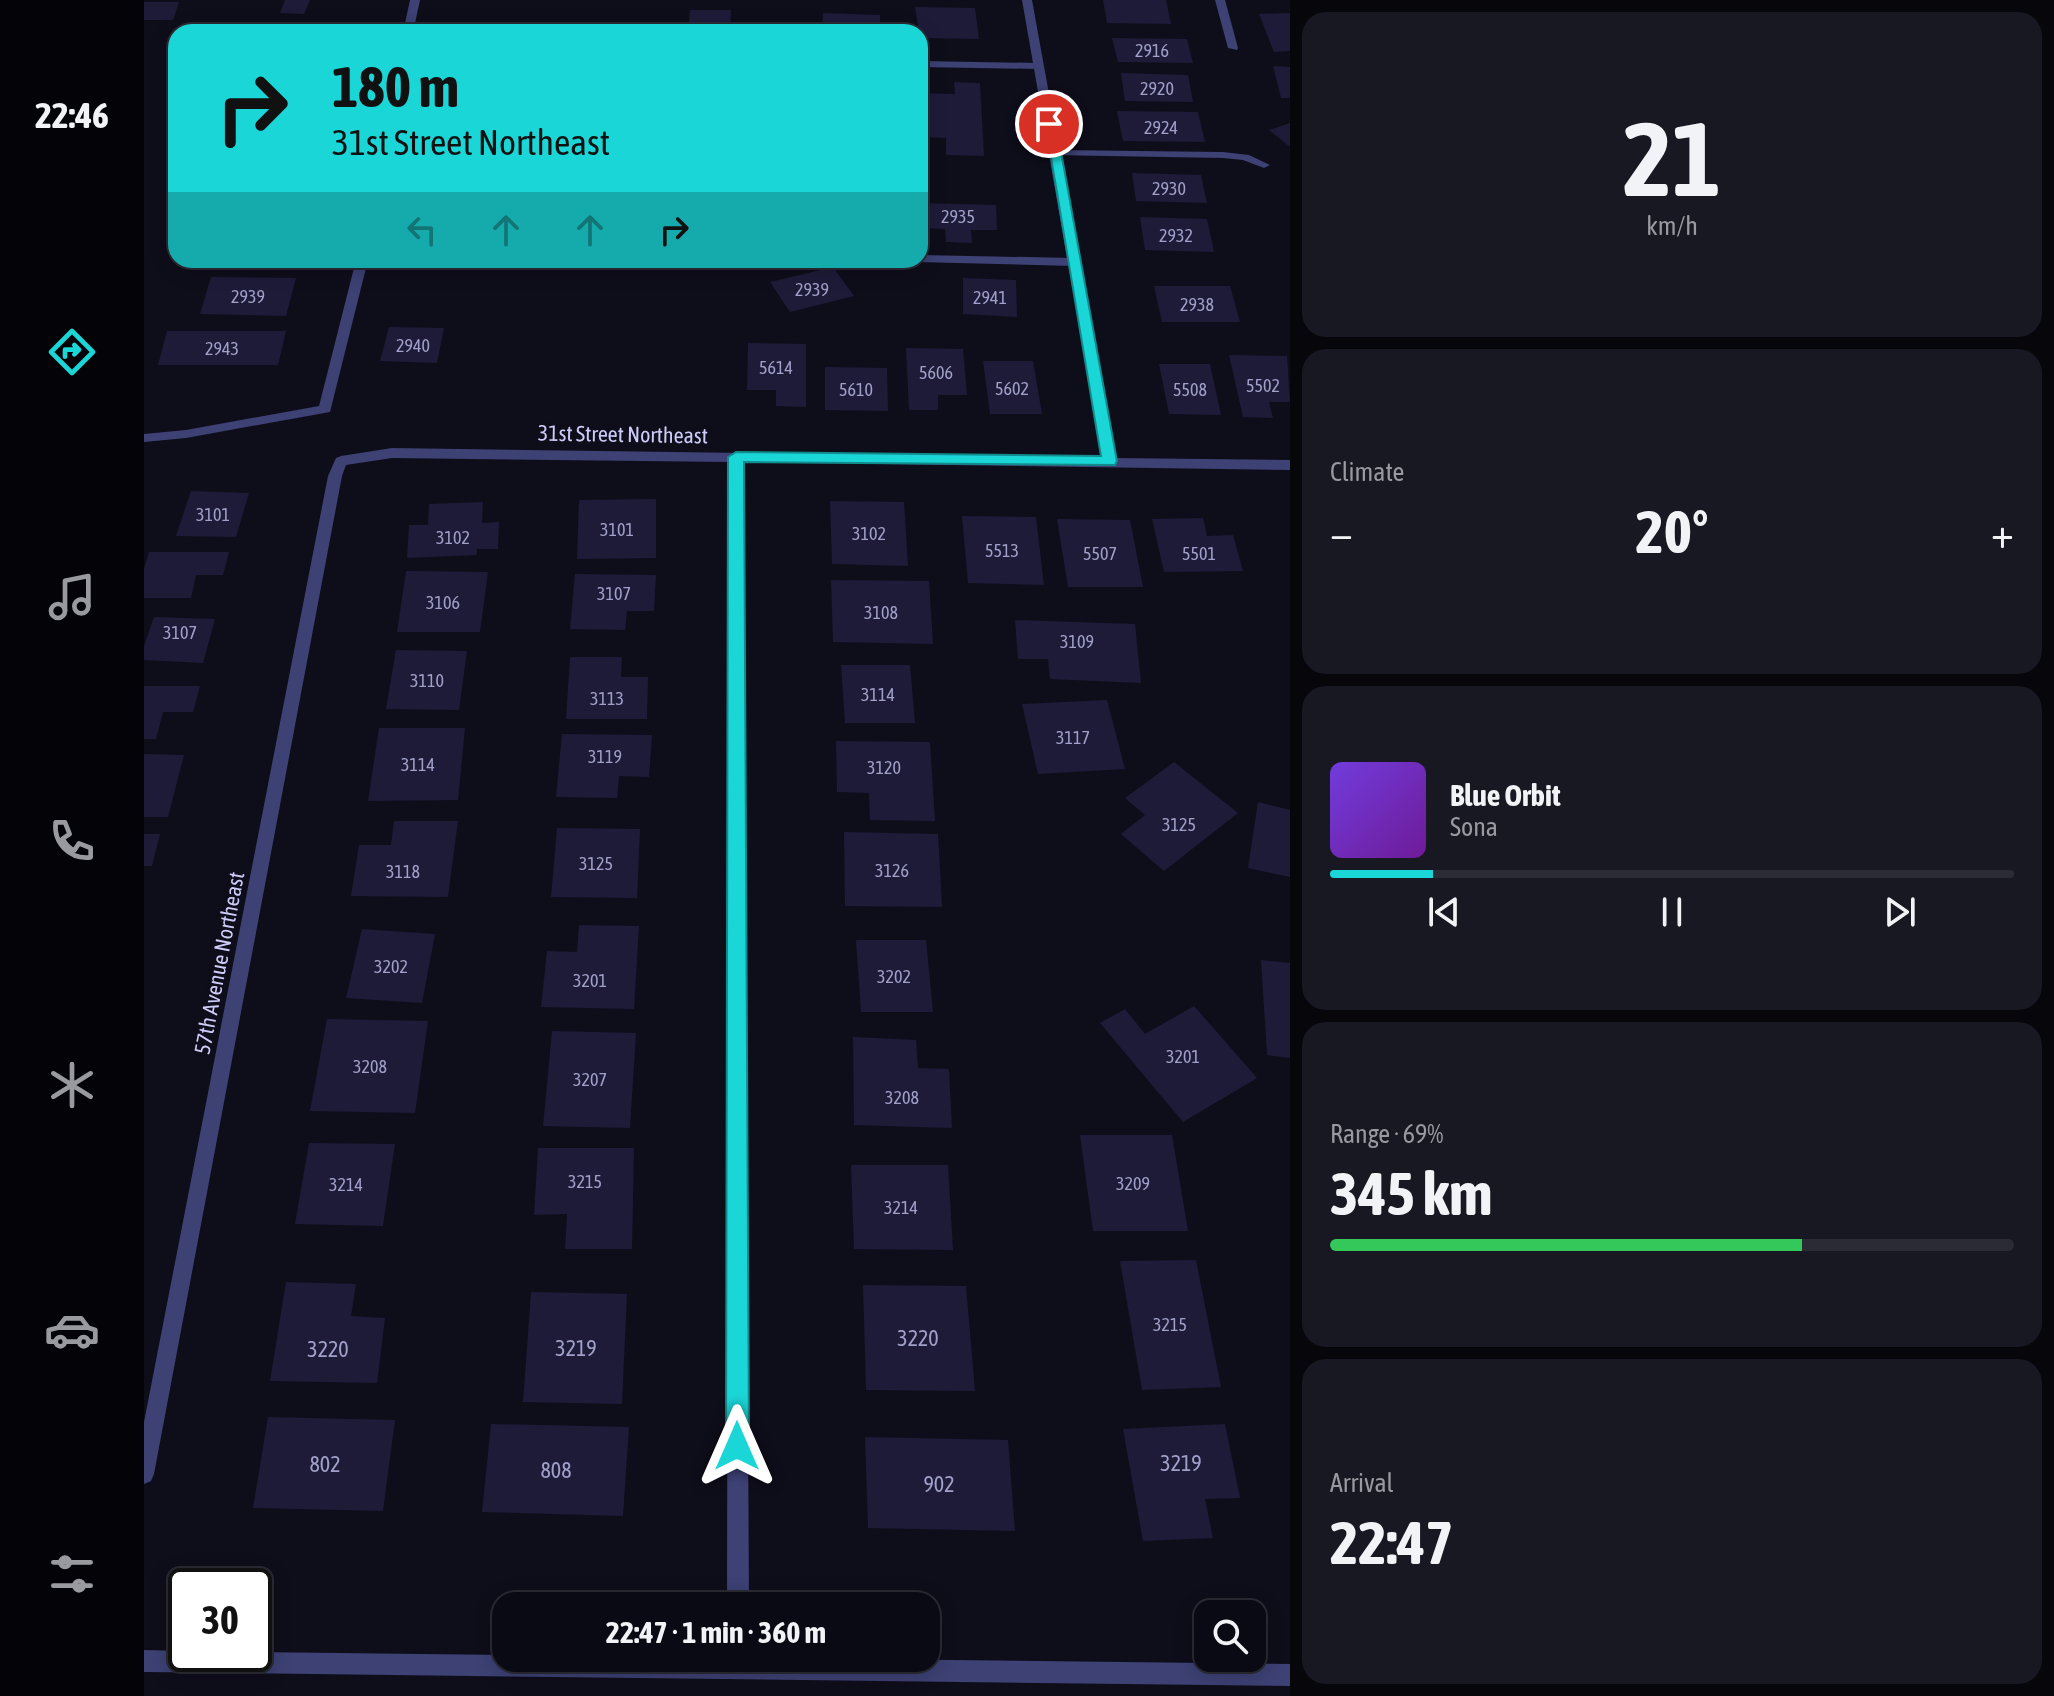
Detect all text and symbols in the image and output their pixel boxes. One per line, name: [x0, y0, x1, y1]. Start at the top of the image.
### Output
house number: 2916: [1135, 40, 1169, 61]
text: 180 m: [332, 55, 459, 119]
icon: right: [200, 56, 304, 160]
house number: 2920: [1140, 78, 1174, 99]
pin: [1015, 90, 1083, 158]
text: 22:46: [35, 94, 109, 136]
text: 21: [1623, 99, 1721, 218]
icon: arrive: [1027, 102, 1071, 146]
house number: 2924: [1144, 117, 1178, 138]
text: 31st Street Northeast: [332, 121, 610, 163]
house number: 2930: [1152, 178, 1186, 199]
house number: 2935: [941, 206, 975, 227]
icon: left: [400, 208, 444, 252]
icon: ahead: [484, 208, 528, 252]
icon: ahead: [568, 208, 612, 252]
icon: right: [652, 208, 696, 252]
text: km/h: [1646, 211, 1698, 241]
house number: 2932: [1159, 225, 1193, 246]
house number: 2939: [795, 279, 829, 300]
house number: 2939: [231, 286, 265, 307]
house number: 2941: [973, 287, 1007, 308]
house number: 2938: [1180, 294, 1214, 315]
icon: directions: [44, 324, 100, 380]
house number: 2940: [396, 335, 430, 356]
house number: 2943: [205, 338, 239, 359]
house number: 5614: [759, 357, 793, 378]
house number: 5606: [919, 362, 953, 383]
house number: 5502: [1246, 375, 1280, 396]
house number: 5602: [995, 378, 1029, 399]
house number: 5610: [839, 379, 873, 400]
house number: 5508: [1173, 379, 1207, 400]
street label: 31st Street Northeast: [538, 420, 708, 448]
text: Climate: [1330, 457, 1404, 487]
text: 20°: [1636, 497, 1708, 566]
house number: 3101: [196, 504, 230, 525]
text: −: [1330, 507, 1353, 557]
text: +: [1991, 507, 2014, 557]
house number: 3101: [600, 519, 634, 540]
house number: 3102: [852, 523, 886, 544]
house number: 3102: [436, 527, 470, 548]
house number: 5513: [985, 540, 1019, 561]
house number: 5507: [1083, 543, 1117, 564]
house number: 5501: [1182, 543, 1216, 564]
icon: music: [44, 569, 100, 625]
house number: 3107: [597, 583, 631, 604]
house number: 3106: [426, 592, 460, 613]
house number: 3108: [864, 602, 898, 623]
house number: 3107: [163, 622, 197, 643]
house number: 3109: [1060, 631, 1094, 652]
house number: 3110: [410, 670, 444, 691]
house number: 3114: [861, 684, 895, 705]
house number: 3113: [590, 688, 624, 709]
house number: 3117: [1056, 727, 1090, 748]
house number: 3119: [588, 746, 622, 767]
house number: 3114: [401, 754, 435, 775]
house number: 3120: [867, 757, 901, 778]
text: Blue Orbit: [1450, 778, 1561, 812]
text: Sona: [1450, 812, 1498, 842]
icon: phone: [44, 813, 100, 869]
house number: 3125: [1162, 814, 1196, 835]
house number: 3125: [579, 853, 613, 874]
house number: 3126: [875, 860, 909, 881]
house number: 3118: [386, 861, 420, 882]
street label: 57th Avenue Northeast: [189, 869, 249, 1057]
icon: previous: [1422, 890, 1466, 934]
icon: pause: [1650, 890, 1694, 934]
icon: next: [1878, 890, 1922, 934]
house number: 3202: [374, 956, 408, 977]
house number: 3202: [877, 966, 911, 987]
house number: 3201: [573, 970, 607, 991]
house number: 3201: [1166, 1046, 1200, 1067]
house number: 3208: [353, 1056, 387, 1077]
icon: climate: [44, 1057, 100, 1113]
house number: 3207: [573, 1069, 607, 1090]
house number: 3208: [885, 1087, 919, 1108]
text: Range · 69%: [1330, 1119, 1443, 1149]
text: 345 km: [1330, 1159, 1492, 1228]
house number: 3215: [568, 1171, 602, 1192]
house number: 3209: [1116, 1173, 1150, 1194]
house number: 3214: [329, 1174, 363, 1195]
house number: 3214: [884, 1197, 918, 1218]
icon: car: [44, 1302, 100, 1358]
house number: 3215: [1153, 1314, 1187, 1335]
house number: 3220: [897, 1325, 939, 1351]
house number: 3219: [555, 1335, 597, 1361]
house number: 3220: [307, 1336, 349, 1362]
position arrow: [695, 1404, 779, 1488]
house number: 3219: [1160, 1450, 1202, 1476]
house number: 802: [309, 1451, 341, 1477]
house number: 808: [540, 1457, 572, 1483]
text: Arrival: [1330, 1468, 1394, 1498]
house number: 902: [923, 1471, 955, 1497]
text: 22:47: [1330, 1508, 1453, 1577]
icon: filters: [44, 1546, 100, 1602]
speed limit sign: 30: [168, 1568, 272, 1672]
map controls: [1194, 1600, 1266, 1672]
button: search: [1194, 1600, 1266, 1672]
text: 22:47 · 1 min · 360 m: [606, 1615, 826, 1649]

